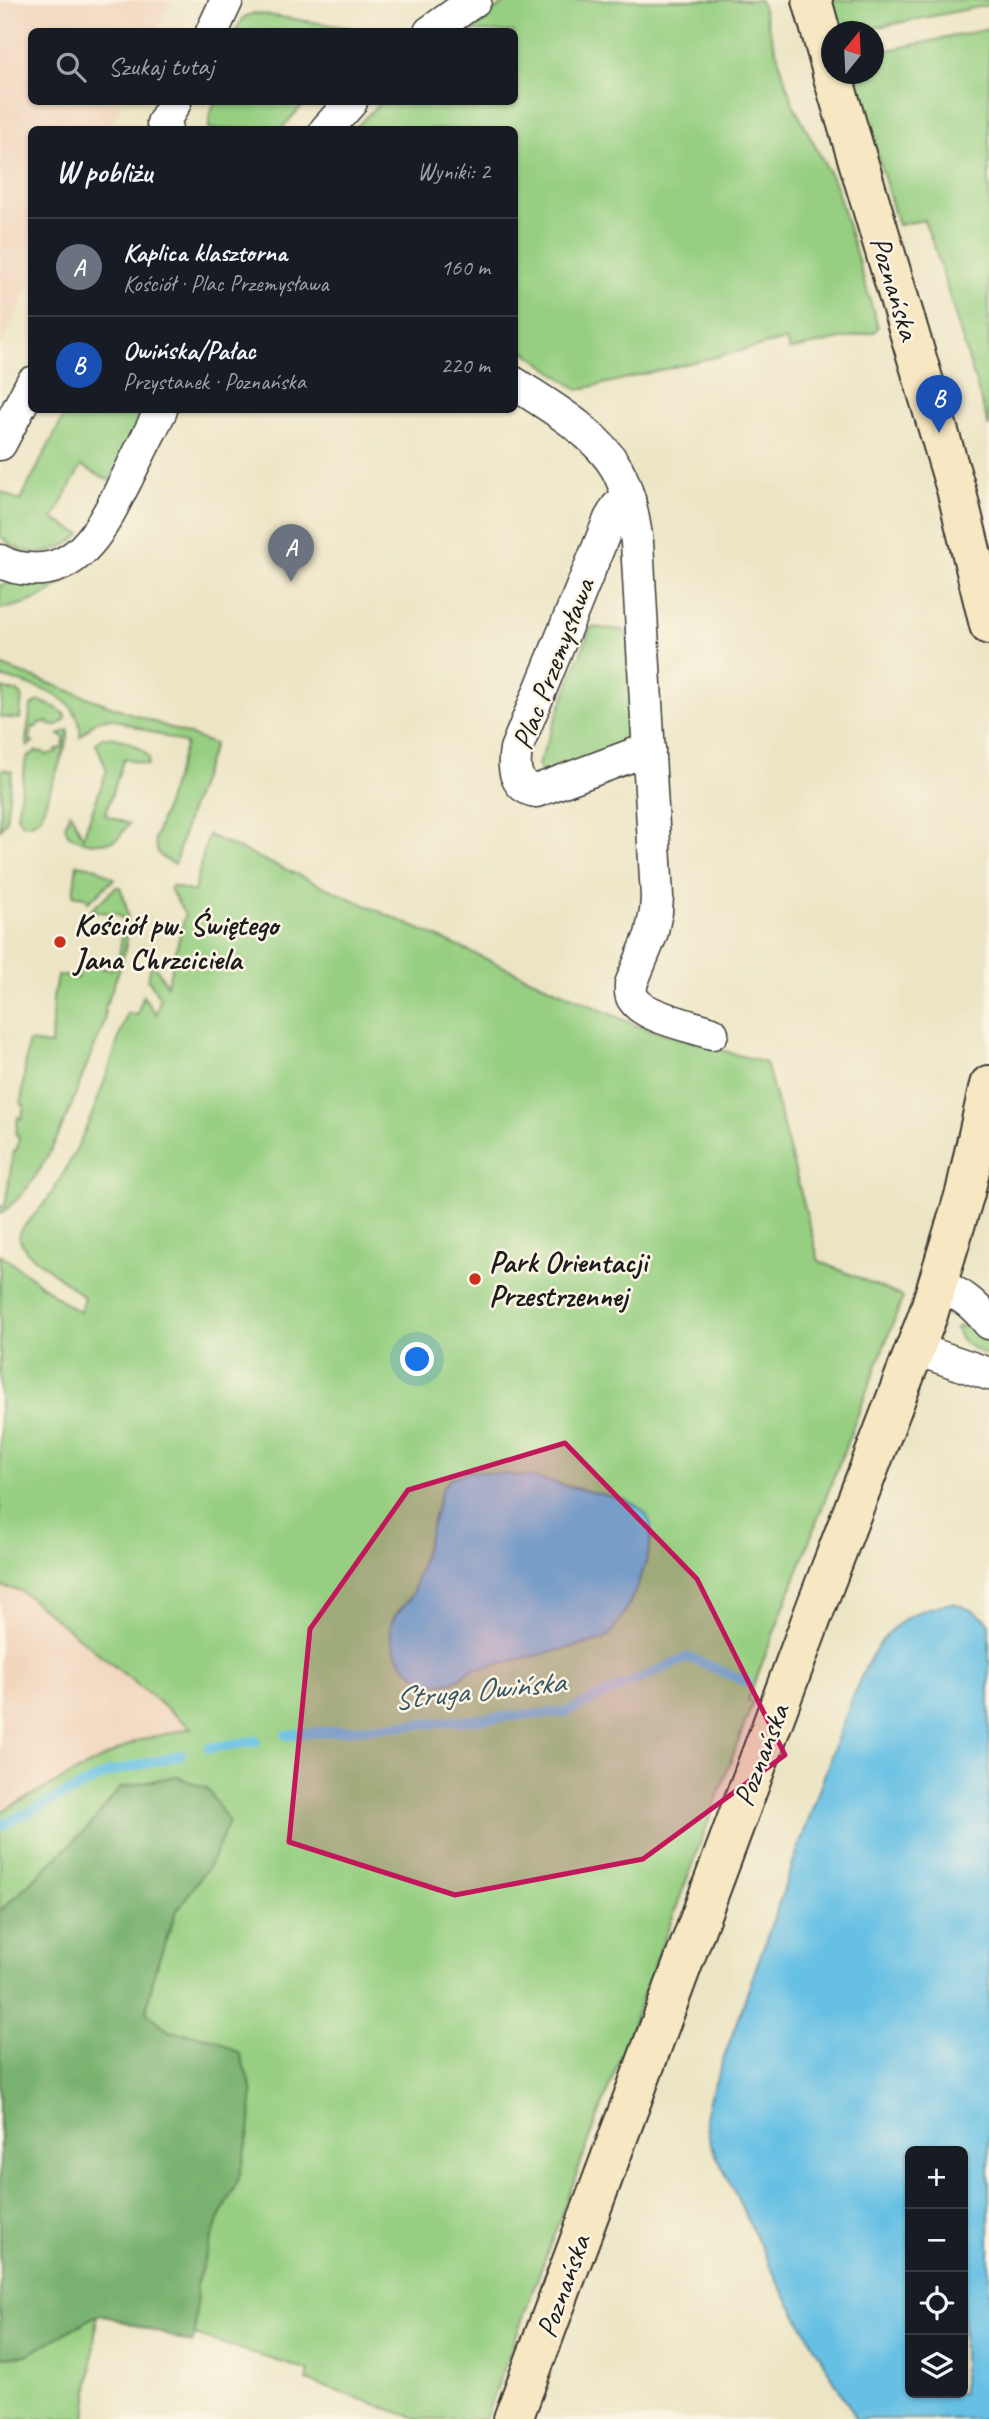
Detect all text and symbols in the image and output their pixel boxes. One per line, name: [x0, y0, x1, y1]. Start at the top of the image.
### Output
north arrow: [821, 21, 884, 84]
search box: [28, 28, 518, 105]
icon: search: [52, 48, 90, 86]
text: Szukaj tutaj: [108, 50, 214, 83]
text: W pobliżu: [56, 153, 152, 191]
text: Wyniki: 2: [417, 157, 490, 186]
street label: Poznańska: [861, 232, 929, 346]
text: Kaplica klasztorna: [123, 236, 287, 269]
text: A: [73, 253, 85, 282]
text: 160 m: [441, 253, 490, 282]
text: Kościół · Plac Przemysława: [123, 269, 328, 298]
text: Owińska/Pałac: [123, 334, 256, 367]
text: B: [73, 351, 85, 380]
text: 220 m: [441, 351, 490, 380]
text: Przystanek · Poznańska: [123, 367, 306, 396]
pin: B: [916, 375, 962, 433]
pin: A: [268, 524, 314, 582]
street label: Plac Przemysława: [503, 571, 604, 755]
place label: Kościół pw. Świętego Jana Chrzciciela: [72, 906, 281, 978]
marker: Kościół pw. Świętego Jana Chrzciciela: [52, 934, 68, 950]
place label: Park Orientacji Przestrzennej: [489, 1243, 651, 1315]
marker: Park Orientacji Przestrzennej: [467, 1271, 483, 1287]
your location: [400, 1342, 434, 1376]
water label: Struga Owińska: [391, 1660, 570, 1719]
street label: Poznańska: [724, 1697, 798, 1811]
map controls: [905, 2146, 968, 2398]
button: +: [905, 2146, 968, 2209]
button: −: [905, 2209, 968, 2272]
street label: Poznańska: [527, 2228, 600, 2342]
button: locate: [905, 2272, 968, 2335]
button: layers: [905, 2335, 968, 2398]

